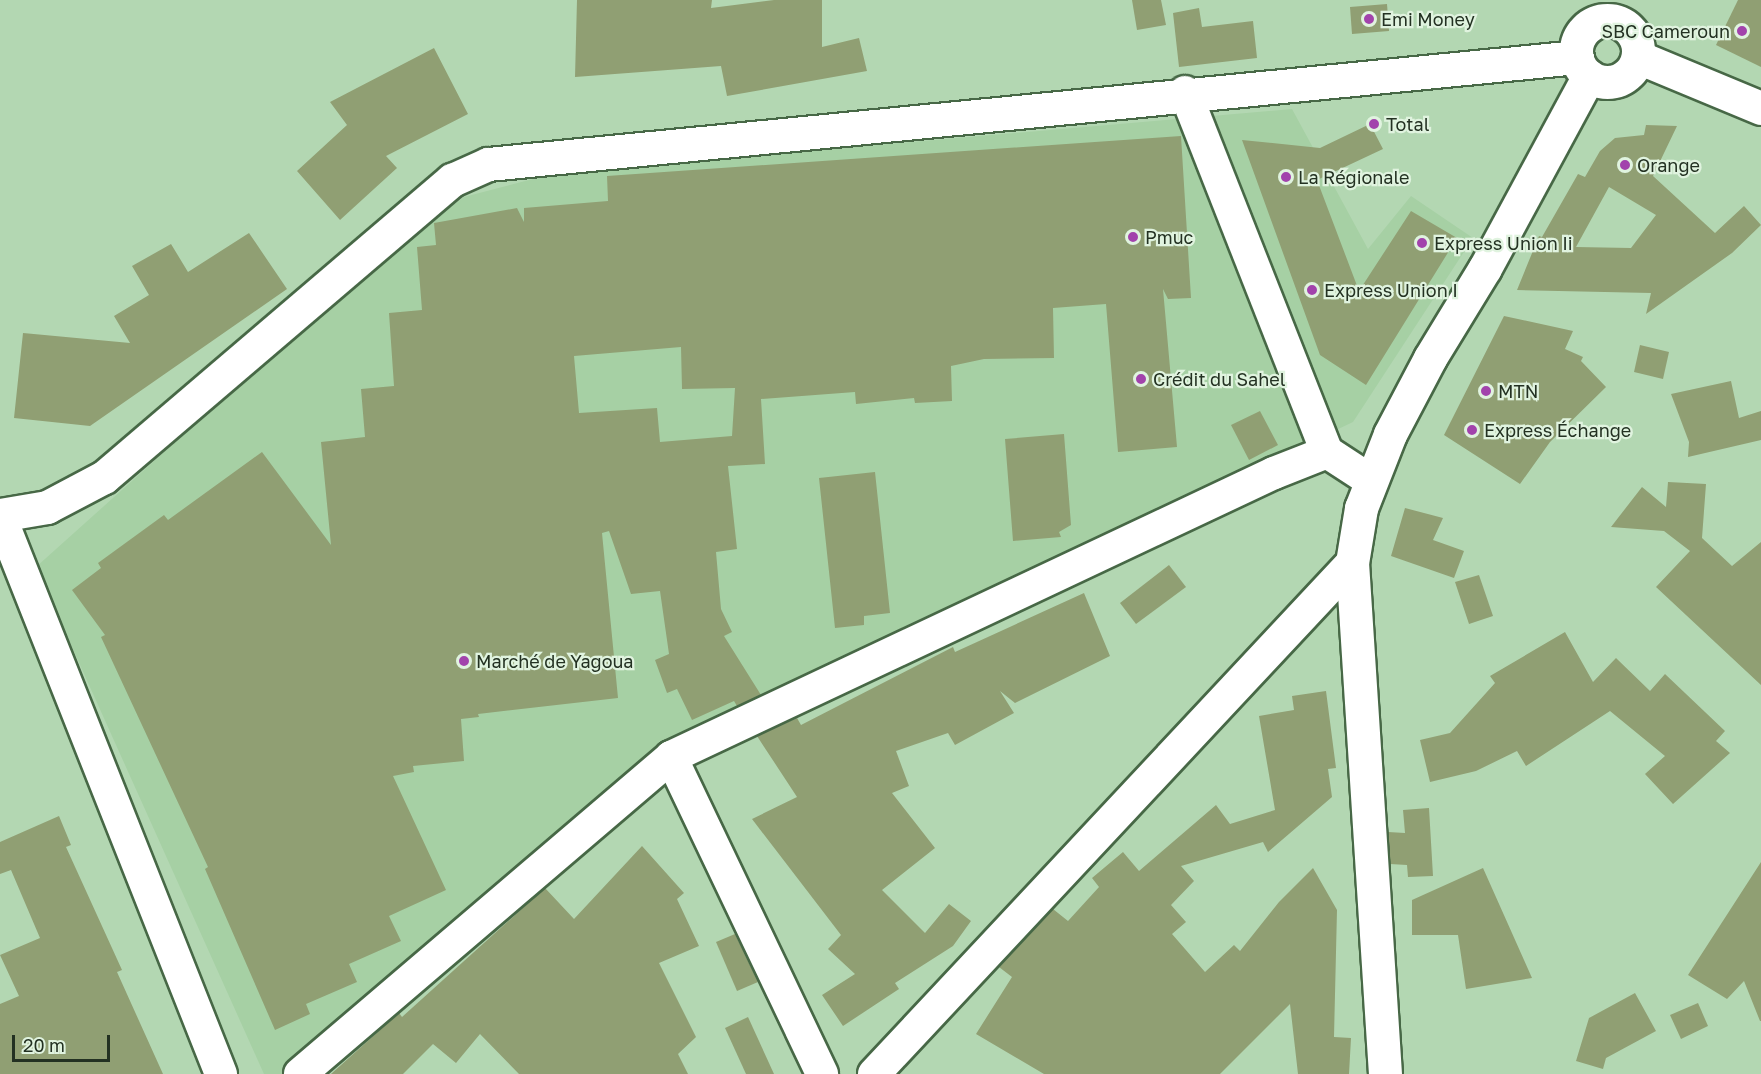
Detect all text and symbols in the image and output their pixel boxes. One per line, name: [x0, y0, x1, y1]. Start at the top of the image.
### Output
place label: Emi Money: [1381, 8, 1475, 30]
marker: Emi Money: [1362, 12, 1376, 26]
place label: SBC Cameroun: [1601, 20, 1730, 42]
marker: SBC Cameroun: [1735, 24, 1749, 38]
place label: Total: [1386, 113, 1429, 135]
marker: Total: [1367, 117, 1381, 131]
place label: Orange: [1637, 154, 1700, 176]
marker: Orange: [1618, 158, 1632, 172]
place label: La Régionale: [1298, 166, 1410, 188]
marker: La Régionale: [1279, 170, 1293, 184]
place label: Pmuc: [1145, 226, 1193, 248]
marker: Pmuc: [1126, 230, 1140, 244]
place label: Express Union Ii: [1434, 232, 1573, 254]
marker: Express Union Ii: [1415, 236, 1429, 250]
place label: Express Union I: [1324, 279, 1458, 301]
marker: Express Union I: [1305, 283, 1319, 297]
place label: Crédit du Sahel: [1153, 368, 1286, 390]
marker: Crédit du Sahel: [1134, 372, 1148, 386]
place label: MTN: [1498, 380, 1538, 402]
marker: MTN: [1479, 384, 1493, 398]
place label: Express Échange: [1484, 419, 1631, 441]
marker: Express Échange: [1465, 423, 1479, 437]
place label: Marché de Yagoua: [476, 650, 633, 672]
marker: Marché de Yagoua: [457, 654, 471, 668]
scale bar: [15, 1023, 112, 1061]
text: 20 m: [23, 1034, 65, 1056]

